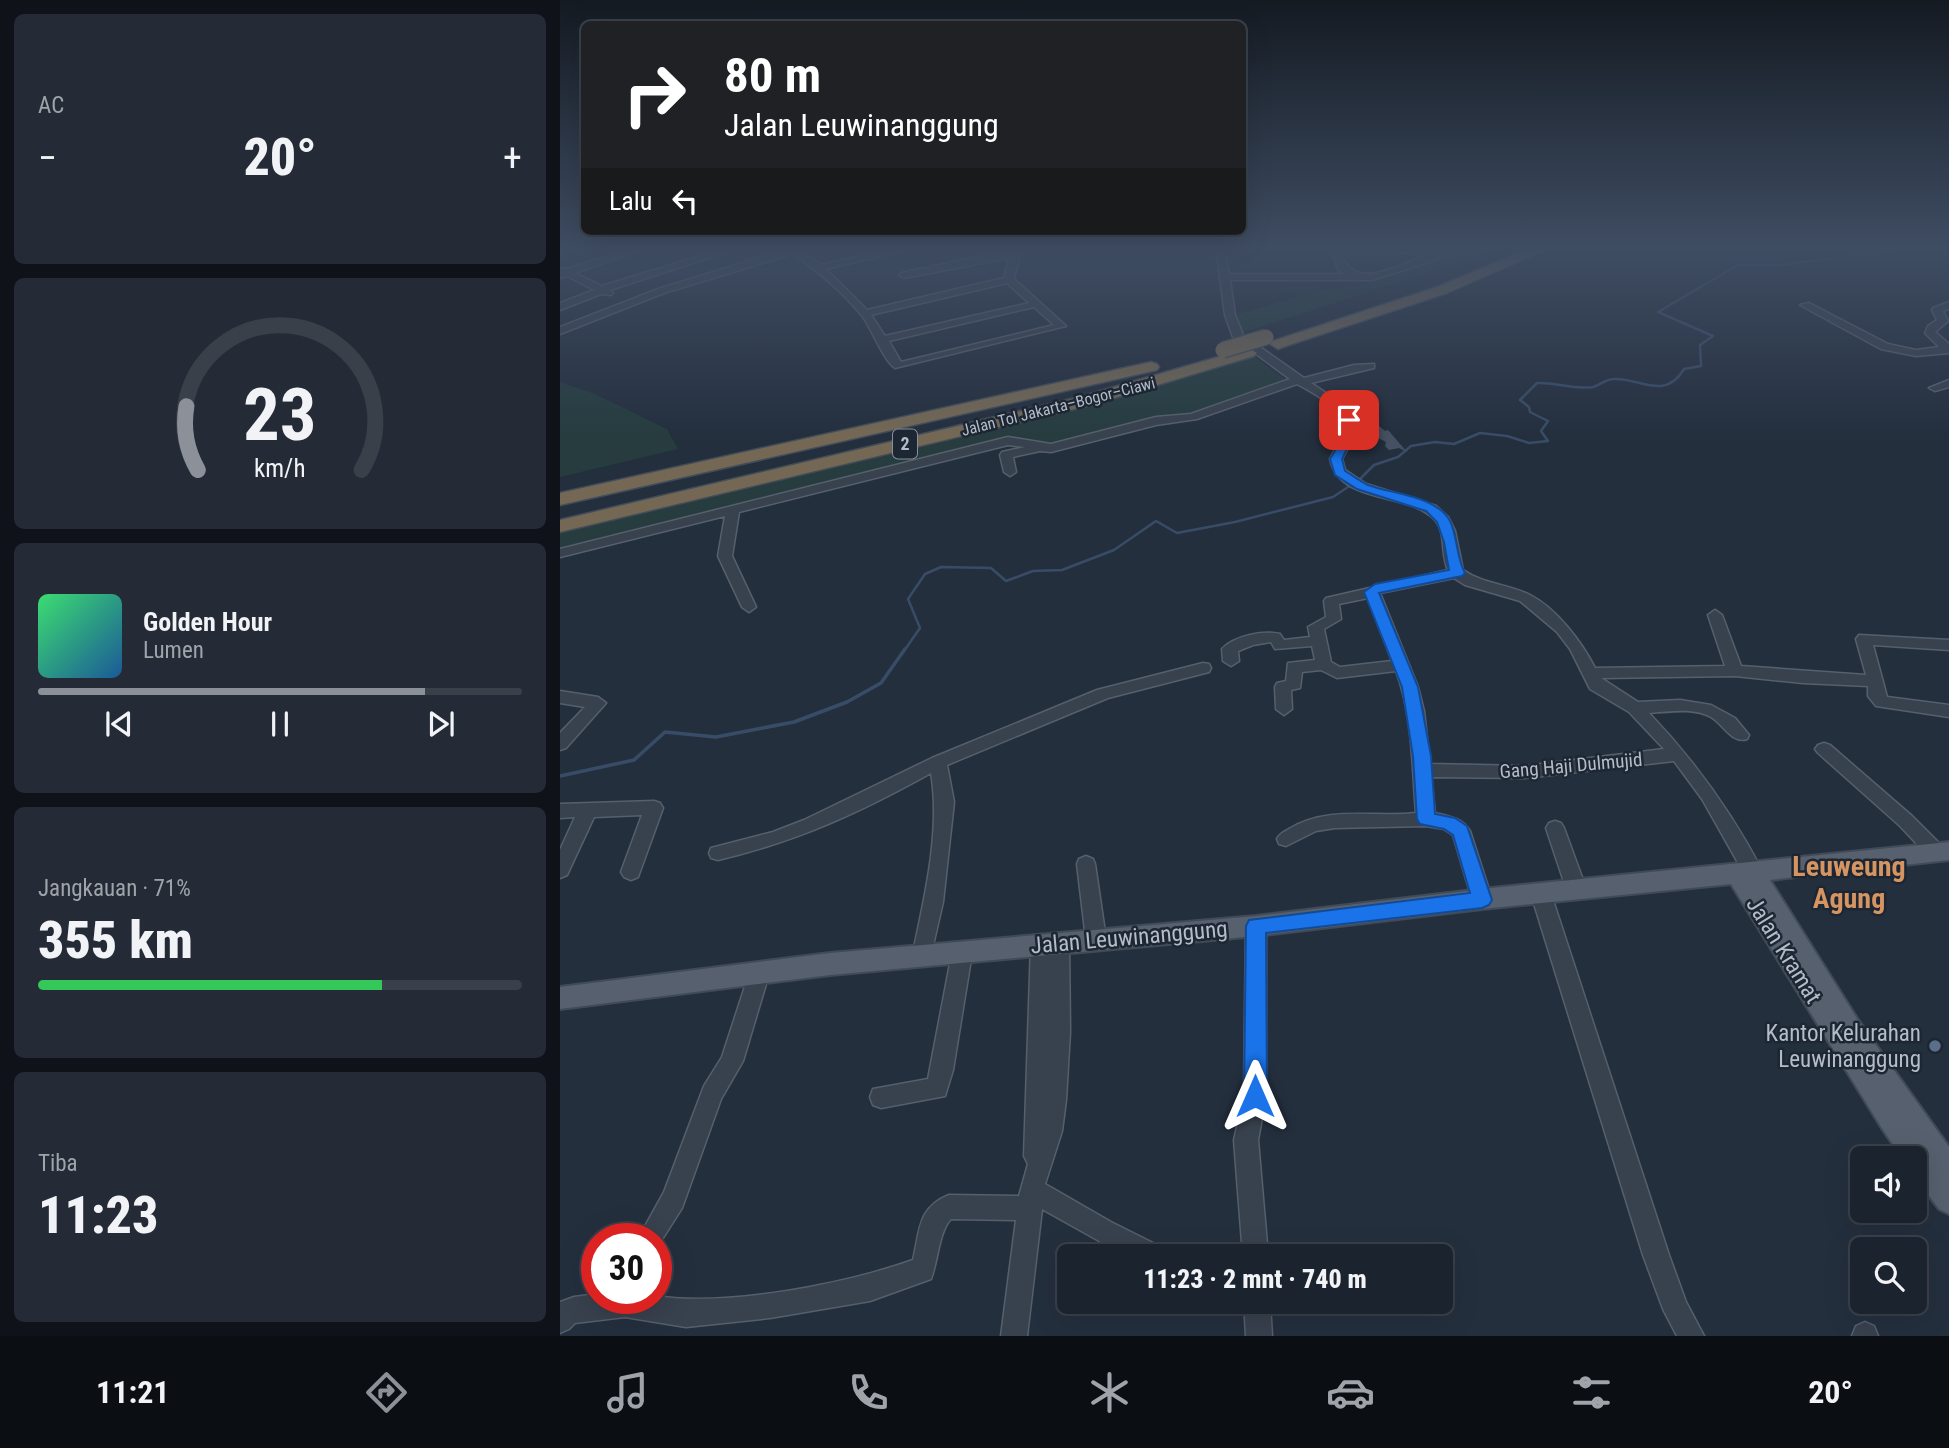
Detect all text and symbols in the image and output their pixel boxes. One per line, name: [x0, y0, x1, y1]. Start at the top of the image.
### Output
text: 80 m: [724, 47, 821, 104]
icon: right: [609, 49, 700, 140]
text: AC: [38, 92, 64, 119]
text: Jalan Leuwinanggung: [724, 106, 999, 144]
text: 20°: [243, 127, 317, 188]
text: −: [38, 136, 57, 180]
text: +: [503, 136, 522, 180]
icon: left: [666, 182, 704, 220]
text: Lalu: [609, 186, 652, 216]
text: 23: [243, 372, 317, 458]
street label: Jalan Tol Jakarta–Bogor–Ciawi: [959, 373, 1157, 440]
pin: [1319, 390, 1379, 450]
icon: arrive: [1330, 401, 1368, 439]
road number: 2: [893, 430, 917, 458]
text: km/h: [254, 453, 306, 482]
text: Golden Hour: [143, 607, 272, 637]
text: Lumen: [143, 637, 204, 664]
icon: previous: [100, 705, 138, 743]
icon: pause: [261, 705, 299, 743]
icon: next: [422, 705, 460, 743]
street label: Gang Haji Dulmujid: [1499, 748, 1643, 783]
district label: Leuweung Agung: [1792, 850, 1906, 915]
text: Jangkauan · 71%: [38, 875, 191, 902]
street label: Jalan Kramat: [1740, 892, 1827, 1008]
text: 355 km: [38, 910, 193, 971]
street label: Jalan Leuwinanggung: [1029, 915, 1229, 960]
place label: Kantor Kelurahan Leuwinanggung: [1766, 1020, 1921, 1073]
marker: Kantor Kelurahan Leuwinanggung: [1927, 1038, 1943, 1054]
position arrow: [1218, 1059, 1292, 1133]
map controls: [1850, 1146, 1927, 1314]
button: sound: [1850, 1146, 1927, 1223]
text: Tiba: [38, 1150, 78, 1177]
text: 11:23: [38, 1185, 158, 1246]
speed limit sign: 30: [581, 1223, 672, 1314]
button: search: [1850, 1237, 1927, 1314]
text: 11:23 · 2 mnt · 740 m: [1143, 1264, 1367, 1294]
icon: directions: [362, 1368, 411, 1417]
icon: music: [603, 1368, 652, 1417]
icon: phone: [844, 1368, 893, 1417]
icon: climate: [1085, 1368, 1134, 1417]
icon: car: [1326, 1368, 1375, 1417]
icon: filters: [1567, 1368, 1616, 1417]
text: 11:21: [96, 1373, 169, 1411]
text: 20°: [1808, 1373, 1853, 1411]

